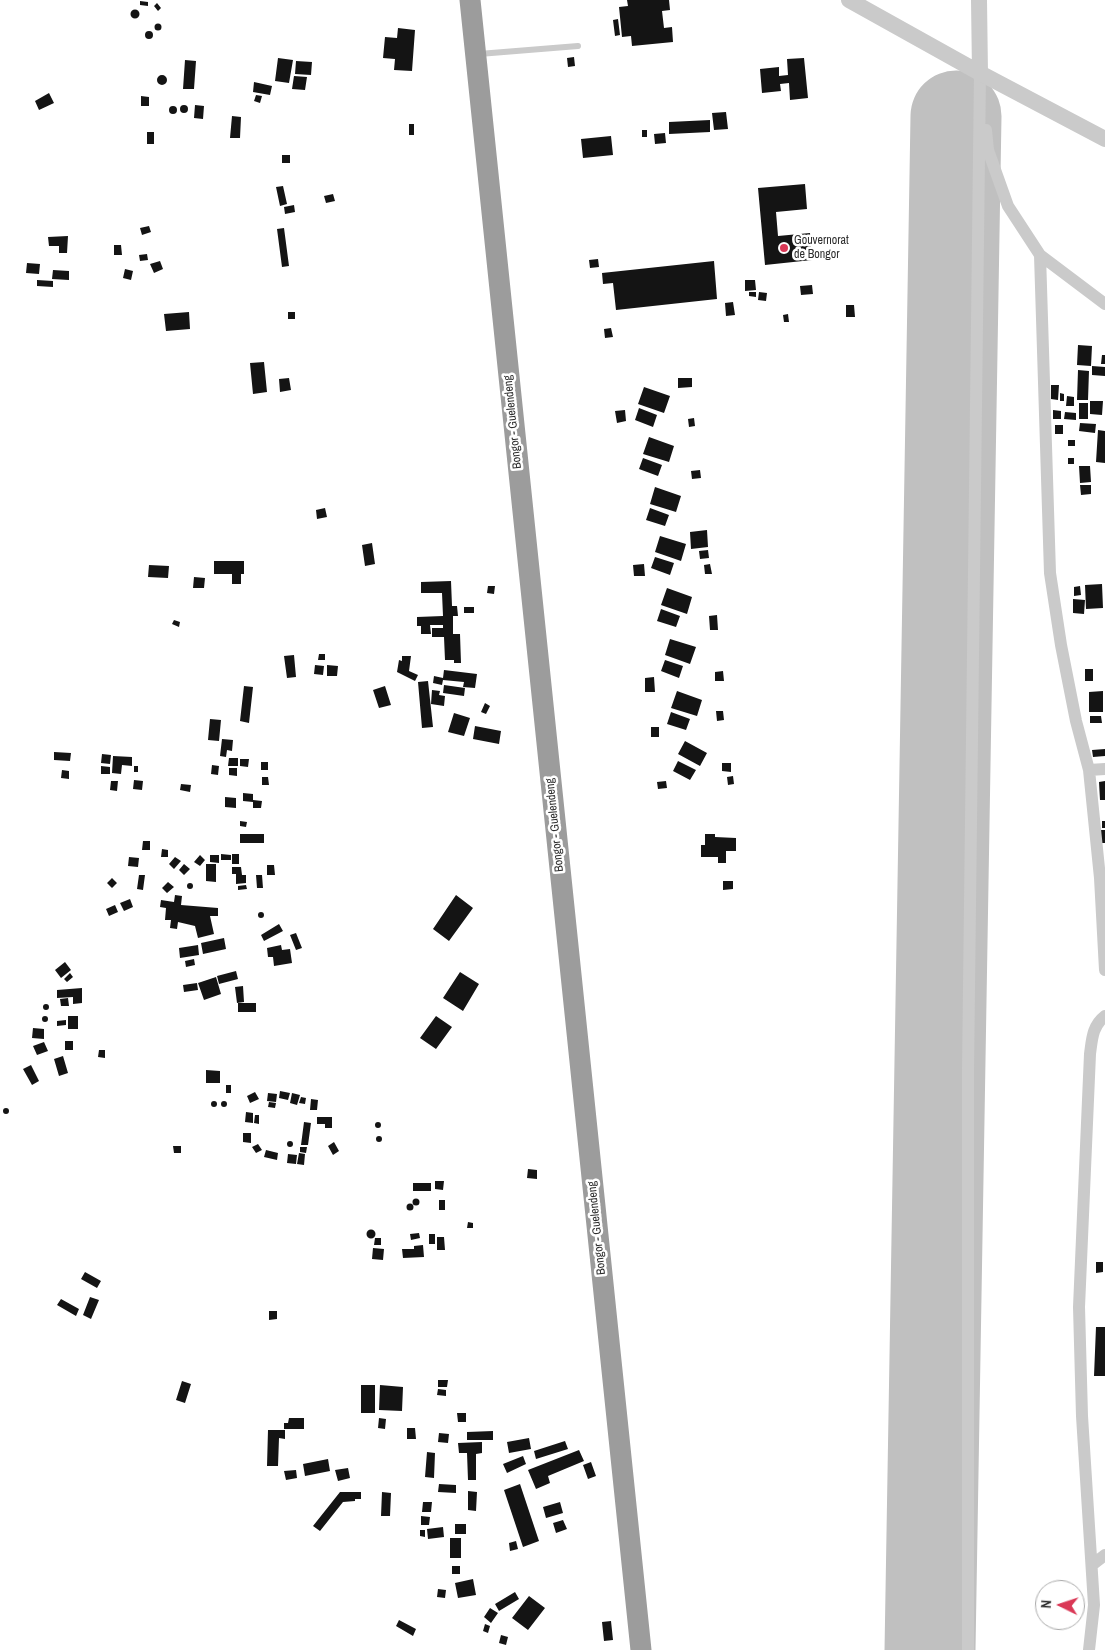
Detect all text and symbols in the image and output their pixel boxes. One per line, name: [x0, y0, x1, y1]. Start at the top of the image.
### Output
place label: Gouvernorat de Bongor: [794, 234, 849, 262]
marker: Gouvernorat de Bongor: [778, 242, 790, 254]
street label: Bongor - Guelendeng: [501, 374, 525, 470]
street label: Bongor - Guelendeng: [543, 777, 567, 873]
street label: Bongor - Guelendeng: [585, 1180, 609, 1276]
north arrow: [1035, 1580, 1085, 1630]
text: N: [1037, 1599, 1055, 1609]

